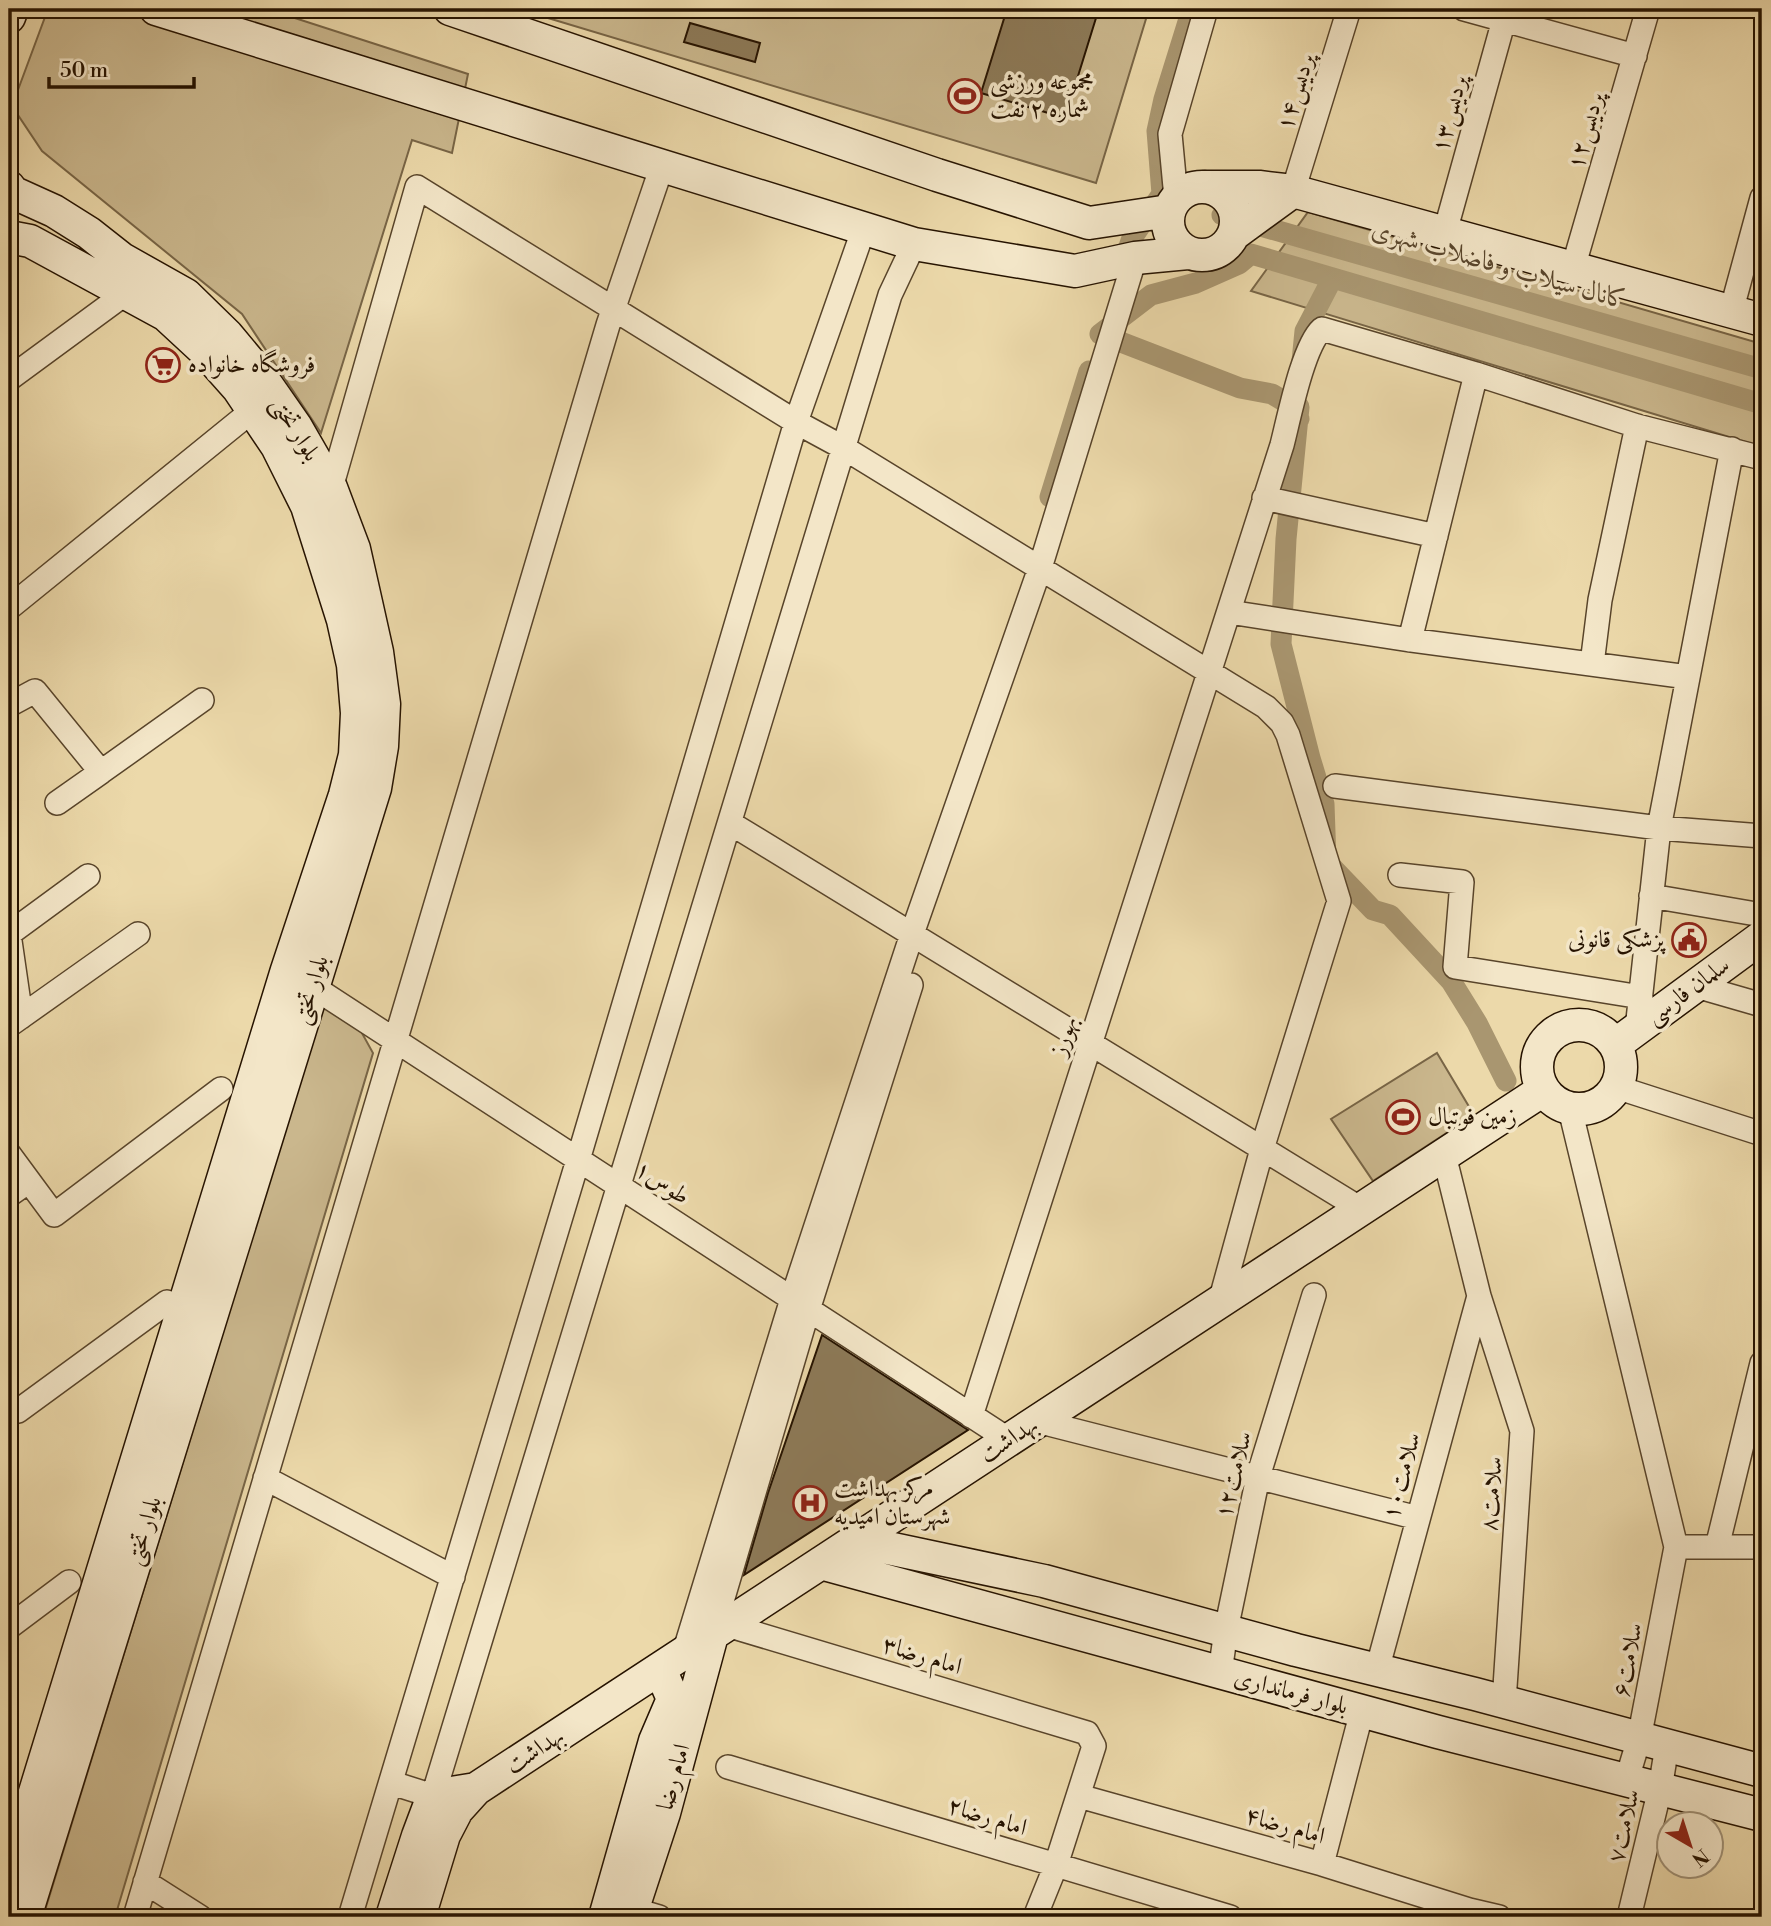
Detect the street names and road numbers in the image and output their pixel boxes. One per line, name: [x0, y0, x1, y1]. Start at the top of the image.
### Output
street label: پردیس۱۴: [1270, 47, 1323, 134]
street label: پردیس۱۳: [1425, 69, 1475, 156]
street label: پردیس۱۲: [1561, 86, 1612, 173]
street label: بلوار تختی: [263, 391, 327, 468]
street label: سلمان فارسی: [1640, 950, 1737, 1032]
street label: بلوار تختی: [286, 952, 337, 1029]
street label: بهورز: [1043, 1012, 1084, 1062]
street label: طوس۱: [629, 1154, 695, 1212]
street label: بهداشت: [974, 1410, 1044, 1470]
street label: سلامت۱۲: [1209, 1428, 1259, 1522]
street label: سلامت۱۰: [1376, 1429, 1428, 1523]
street label: سلامت۸: [1474, 1456, 1510, 1532]
street label: بلوار تختی: [119, 1493, 170, 1570]
street label: سلامت۶: [1606, 1620, 1650, 1700]
street label: امام رضا۳: [877, 1630, 965, 1687]
street label: بلوار فرمانداری: [1231, 1662, 1351, 1722]
street label: بهداشت: [500, 1721, 570, 1781]
street label: امام رضا: [650, 1740, 703, 1815]
street label: سلامت۷: [1601, 1786, 1647, 1866]
street label: امام رضا۲: [942, 1791, 1030, 1848]
street label: امام رضا۴: [1240, 1800, 1328, 1856]

